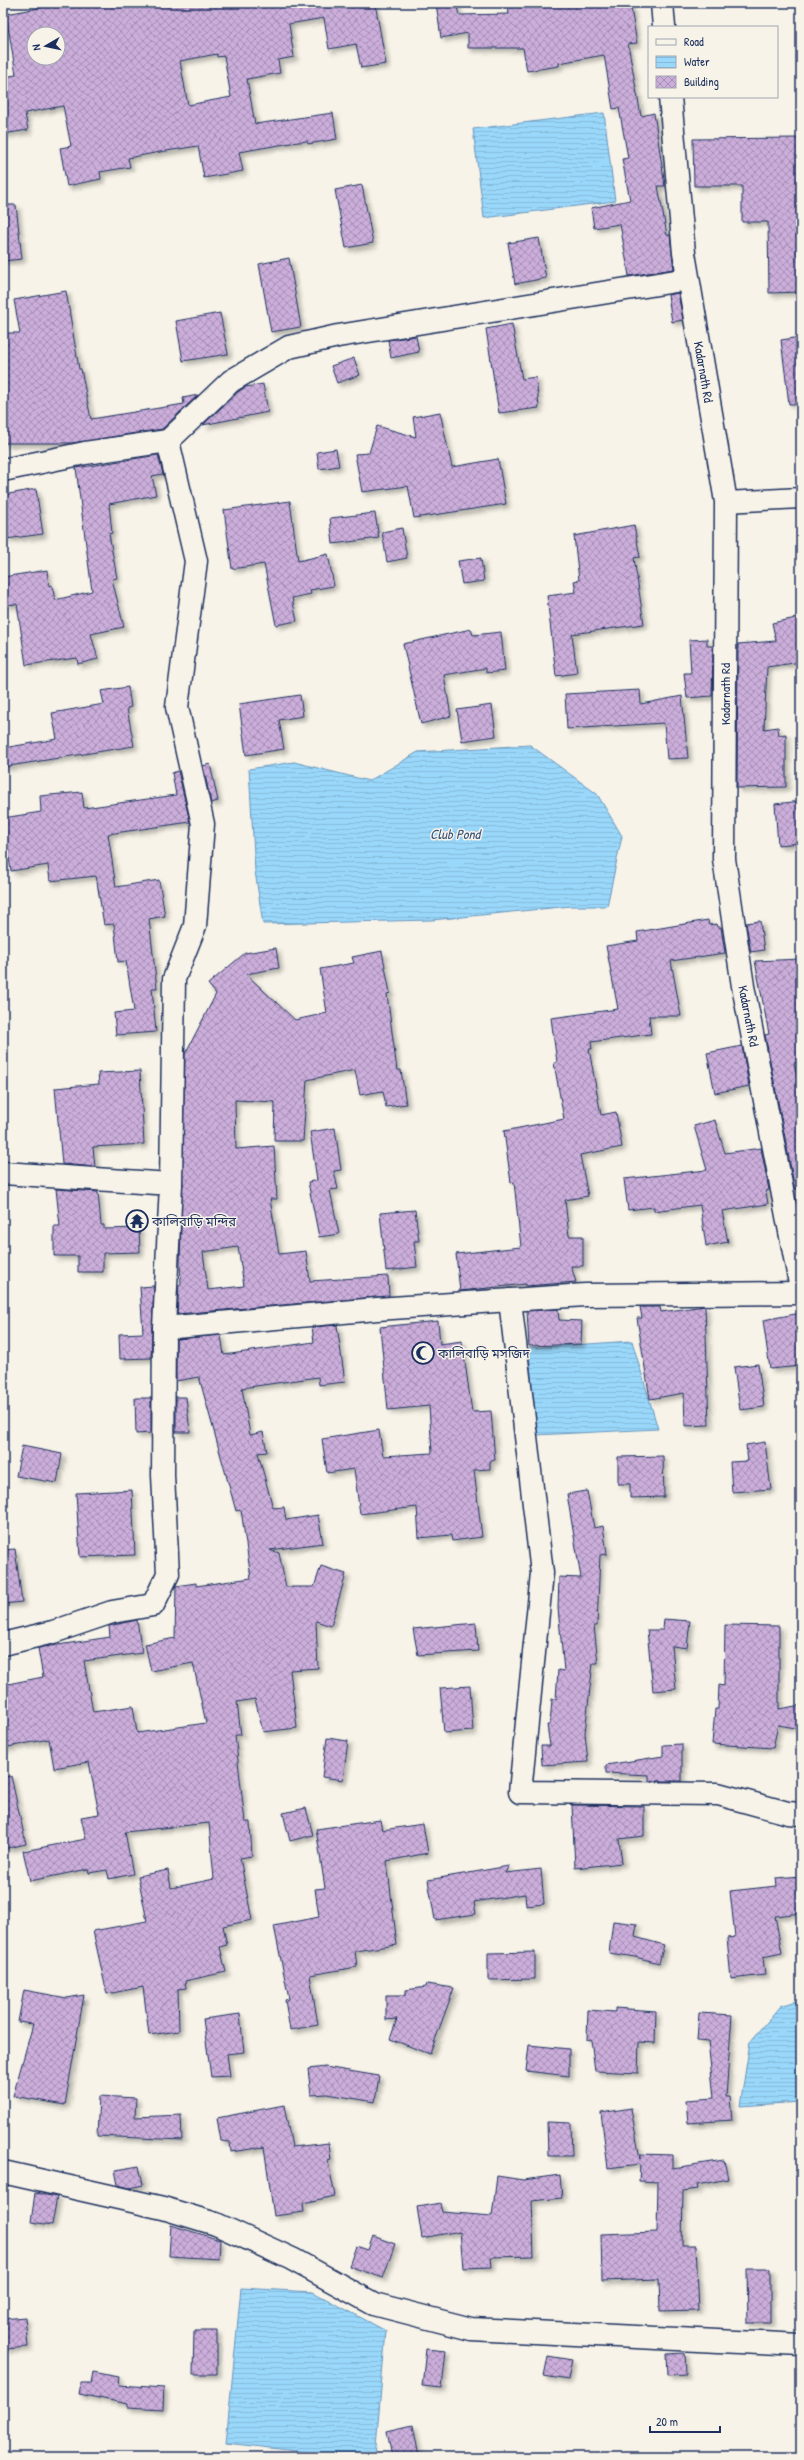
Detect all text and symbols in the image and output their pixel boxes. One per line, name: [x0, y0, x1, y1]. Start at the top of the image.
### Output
north arrow: [26, 26, 66, 66]
legend: [648, 26, 778, 98]
text: Road: [684, 33, 704, 50]
text: N: [29, 43, 43, 52]
text: Water: [684, 53, 710, 70]
text: Building: [684, 73, 719, 90]
street label: Kadarnath Rd: [690, 340, 718, 404]
street label: Kadarnath Rd: [716, 663, 734, 725]
water label: Club Pond: [430, 824, 483, 843]
street label: Kadarnath Rd: [734, 984, 764, 1048]
temple icon: কালিবাড়ি মন্দির: [124, 1208, 150, 1234]
place label: কালিবাড়ি মন্দির: [151, 1212, 236, 1230]
mosque icon: কালিবাড়ি মসজিদ: [410, 1340, 436, 1366]
place label: কালিবাড়ি মসজিদ: [437, 1344, 531, 1362]
scale bar: [650, 2408, 720, 2434]
text: 20 m: [656, 2413, 678, 2430]

